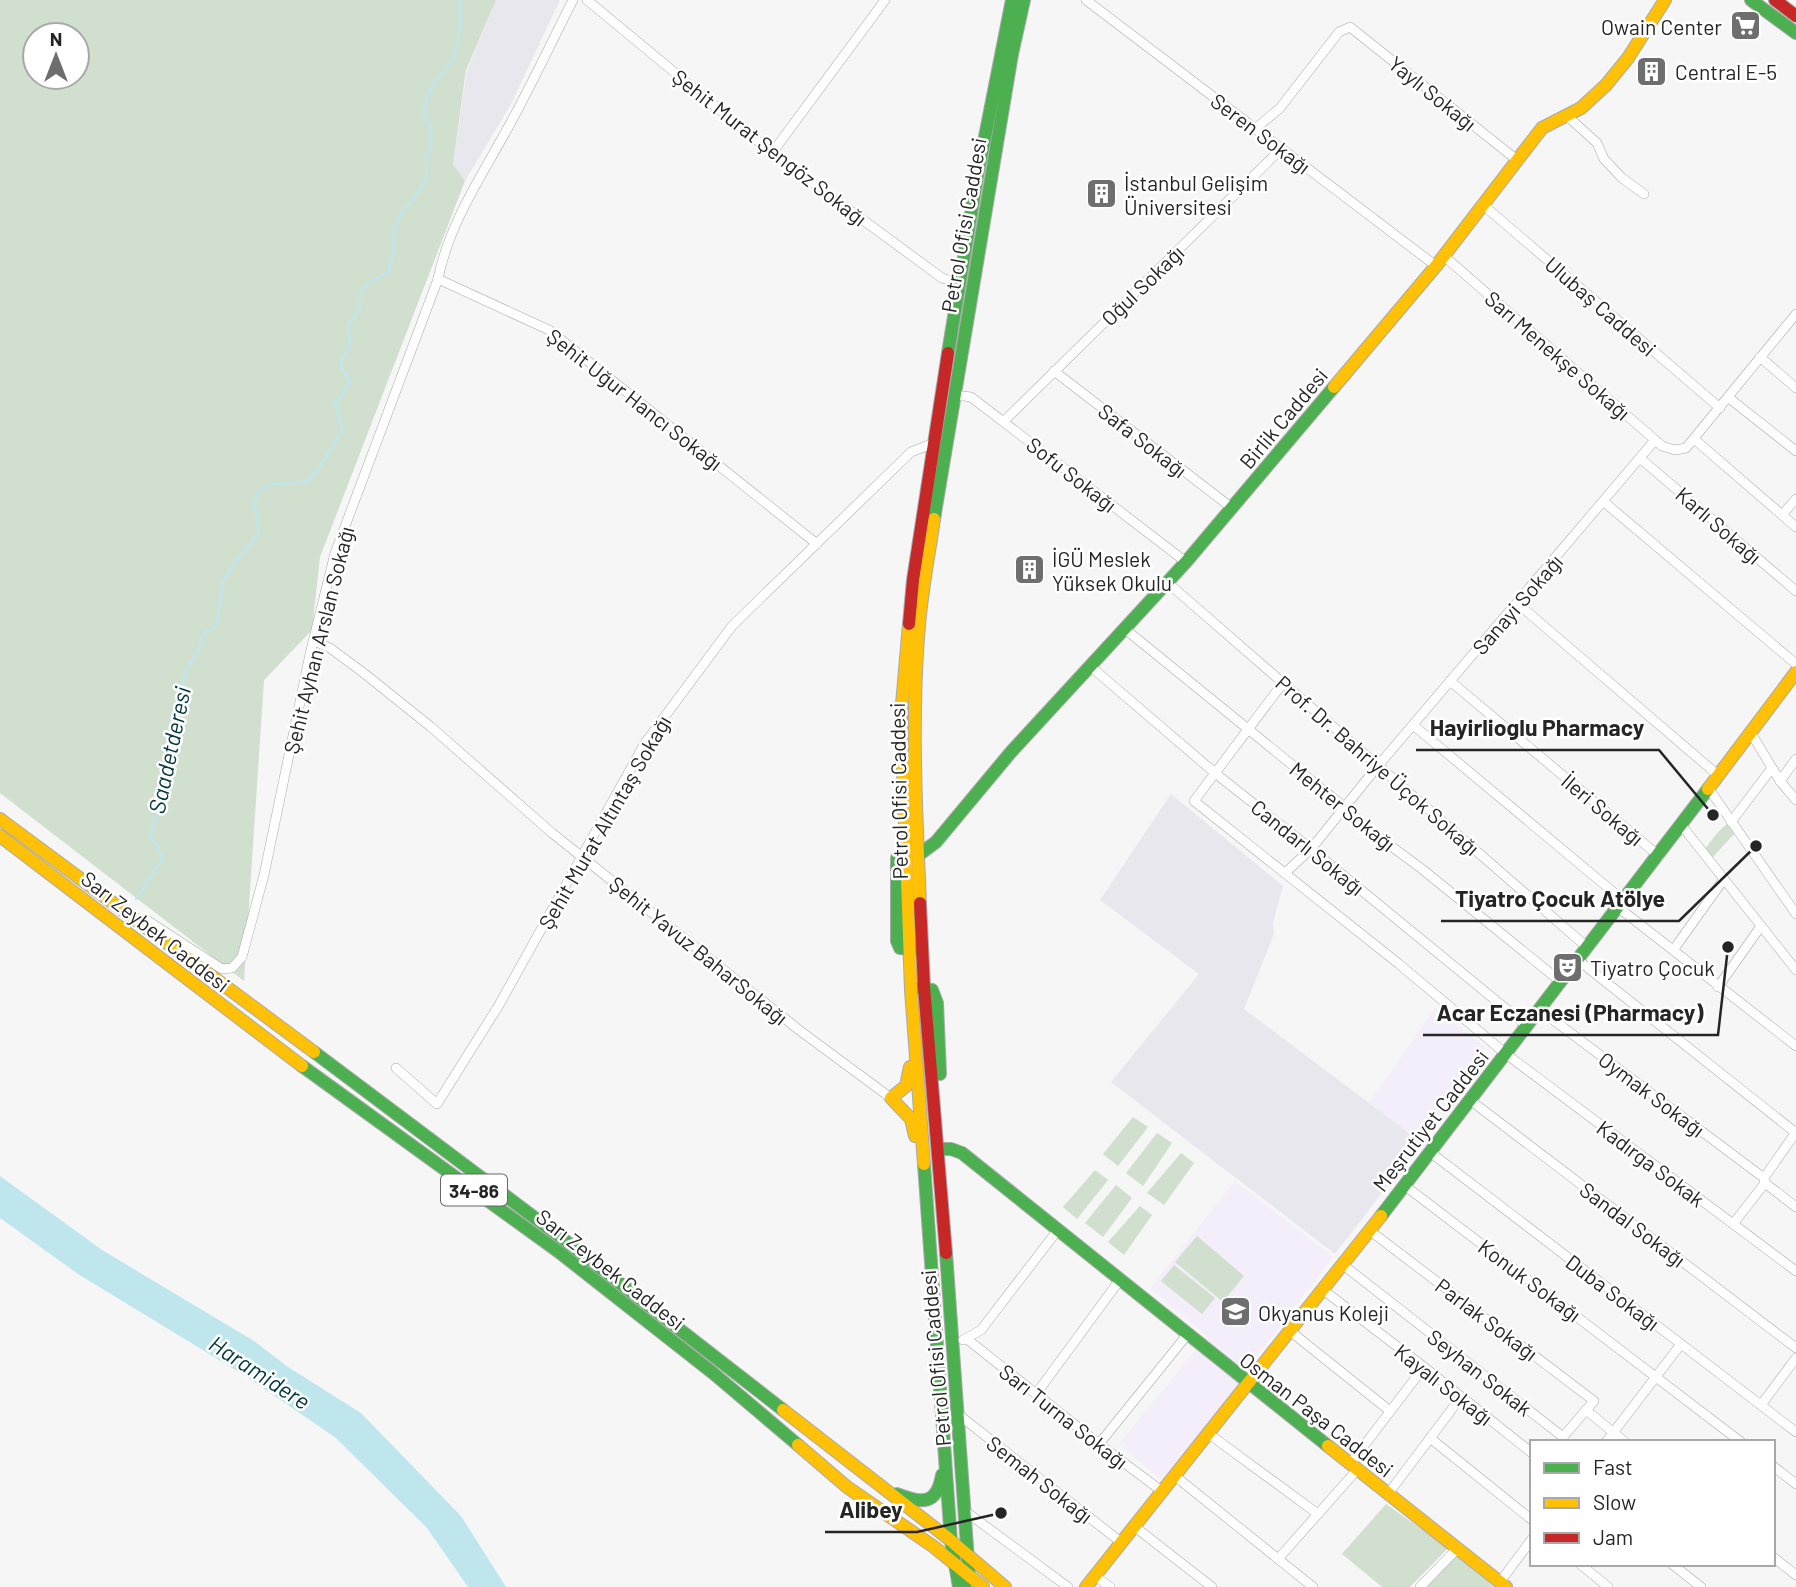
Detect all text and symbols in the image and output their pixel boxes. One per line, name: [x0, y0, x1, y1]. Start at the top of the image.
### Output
supermarket icon: Owain Center: [1728, 9, 1762, 43]
place label: Owain Center: [1601, 14, 1722, 39]
north arrow: [21, 21, 91, 91]
text: N: [50, 27, 62, 50]
street label: Yaylı Sokağı: [1384, 50, 1482, 136]
building icon: Central E-5: [1635, 54, 1669, 88]
place label: Central E-5: [1675, 59, 1777, 84]
street label: Şehit Murat Şengöz Sokağı: [668, 63, 872, 231]
street label: Seren Sokağı: [1206, 87, 1316, 179]
street label: Petrol Ofisi Caddesi: [935, 136, 991, 314]
place label: İstanbul Gelişim Üniversitesi: [1124, 170, 1268, 219]
building icon: İstanbul Gelişim Üniversitesi: [1084, 177, 1118, 211]
street label: Oğul Sokağı: [1096, 240, 1188, 330]
street label: Ulubaş Caddesi: [1540, 251, 1662, 361]
street label: Sarı Menekşe Sokağı: [1480, 285, 1636, 425]
street label: Şehit Uğur Hancı Sokağı: [542, 323, 728, 475]
street label: Birlik Caddesi: [1234, 363, 1332, 473]
street label: Safa Sokağı: [1094, 398, 1192, 482]
street label: Sofu Sokağı: [1022, 431, 1122, 517]
street label: Karlı Sokağı: [1671, 481, 1767, 569]
street label: Şehit Ayhan Arslan Sokağı: [278, 524, 358, 756]
place label: İGÜ Meslek Yüksek Okulu: [1052, 546, 1172, 595]
street label: Sanayi Sokağı: [1467, 549, 1567, 659]
building icon: İGÜ Meslek Yüksek Okulu: [1012, 553, 1046, 587]
street label: Prof. Dr. Bahriye Üçok Sokağı: [1271, 670, 1485, 860]
water label: Saadetderesi: [142, 684, 196, 816]
street label: Petrol Ofisi Caddesi: [884, 702, 912, 880]
callout: Hayirlioglu Pharmacy: [1416, 706, 1659, 750]
street label: Şehit Murat Altıntaş Sokağı: [533, 711, 675, 933]
text: Hayirlioglu Pharmacy: [1430, 713, 1645, 741]
street label: Mehter Sokağı: [1285, 756, 1401, 856]
street label: İleri Sokağı: [1557, 768, 1649, 850]
street label: Candarlı Sokağı: [1246, 794, 1370, 900]
street label: Sarı Zeybek Caddesi: [77, 865, 235, 997]
street label: Şehit Yavuz BaharSokağı: [605, 870, 793, 1030]
callout: Tiyatro Çocuk Atölye: [1441, 877, 1679, 921]
text: Tiyatro Çocuk Atölye: [1455, 884, 1665, 912]
theatre icon: Tiyatro Çocuk: [1550, 950, 1584, 984]
place label: Tiyatro Çocuk: [1590, 955, 1715, 980]
callout: Acar Eczanesi (Pharmacy): [1423, 991, 1718, 1035]
text: Acar Eczanesi (Pharmacy): [1437, 998, 1703, 1026]
street label: Meşrutiyet Caddesi: [1367, 1044, 1493, 1196]
street label: Oymak Sokağı: [1594, 1046, 1710, 1142]
street label: Kadırga Sokak: [1592, 1114, 1710, 1212]
road number: 34-86: [441, 1174, 507, 1206]
street label: Sandal Sokağı: [1575, 1176, 1691, 1272]
street label: Sarı Zeybek Caddesi: [532, 1203, 690, 1335]
street label: Konuk Sokağı: [1474, 1233, 1586, 1327]
street label: Duba Sokağı: [1561, 1249, 1665, 1335]
street label: Petrol Ofisi Caddesi: [915, 1269, 955, 1447]
street label: Parlak Sokağı: [1431, 1272, 1543, 1366]
school or university icon: Okyanus Koleji: [1218, 1295, 1252, 1329]
place label: Okyanus Koleji: [1258, 1300, 1389, 1325]
street label: Seyhan Sokak: [1423, 1323, 1537, 1421]
water label: Haramidere: [204, 1329, 316, 1415]
street label: Kayalı Sokağı: [1390, 1338, 1498, 1430]
street label: Osman Paşa Caddesi: [1235, 1346, 1399, 1482]
street label: Sarı Turna Sokağı: [995, 1358, 1133, 1474]
street label: Semah Sokağı: [982, 1430, 1098, 1528]
legend: [1530, 1440, 1775, 1566]
text: Fast: [1593, 1454, 1633, 1479]
callout: Alibey: [825, 1488, 917, 1532]
text: Slow: [1593, 1489, 1636, 1514]
text: Alibey: [839, 1495, 903, 1523]
text: Jam: [1593, 1524, 1633, 1549]

